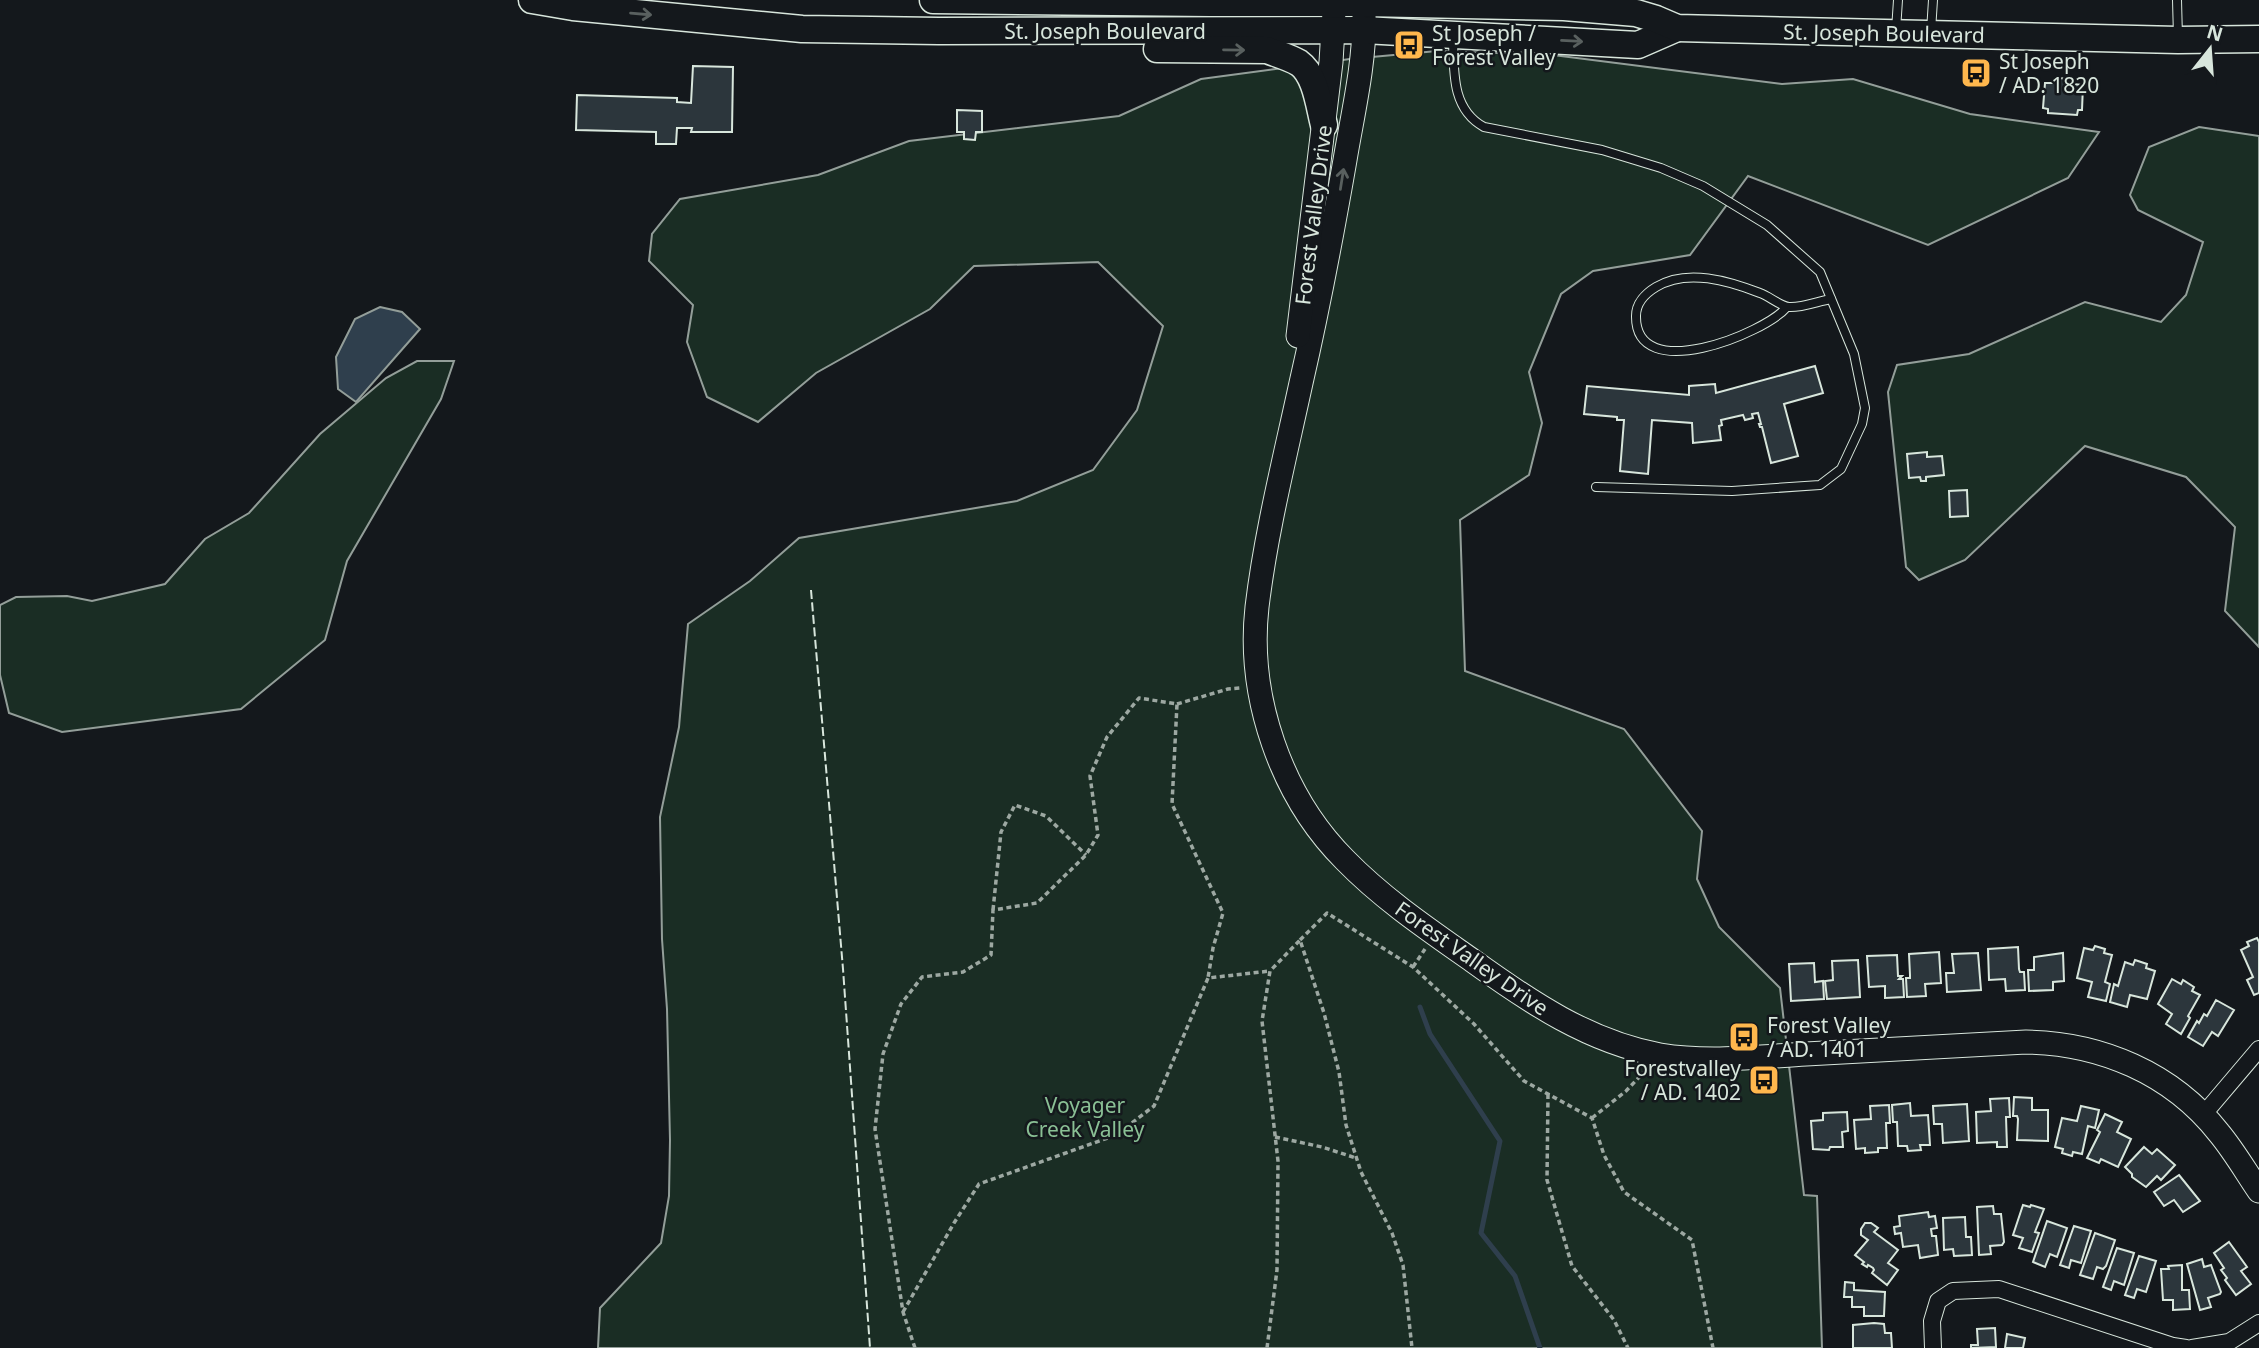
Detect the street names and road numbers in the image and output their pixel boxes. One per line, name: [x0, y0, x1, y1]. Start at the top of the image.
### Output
street label: St. Joseph Boulevard: [1004, 17, 1206, 45]
street label: St. Joseph Boulevard: [1783, 17, 1985, 49]
street label: Forest Valley Drive: [1288, 123, 1338, 307]
street label: Forest Valley Drive: [1390, 895, 1554, 1021]

